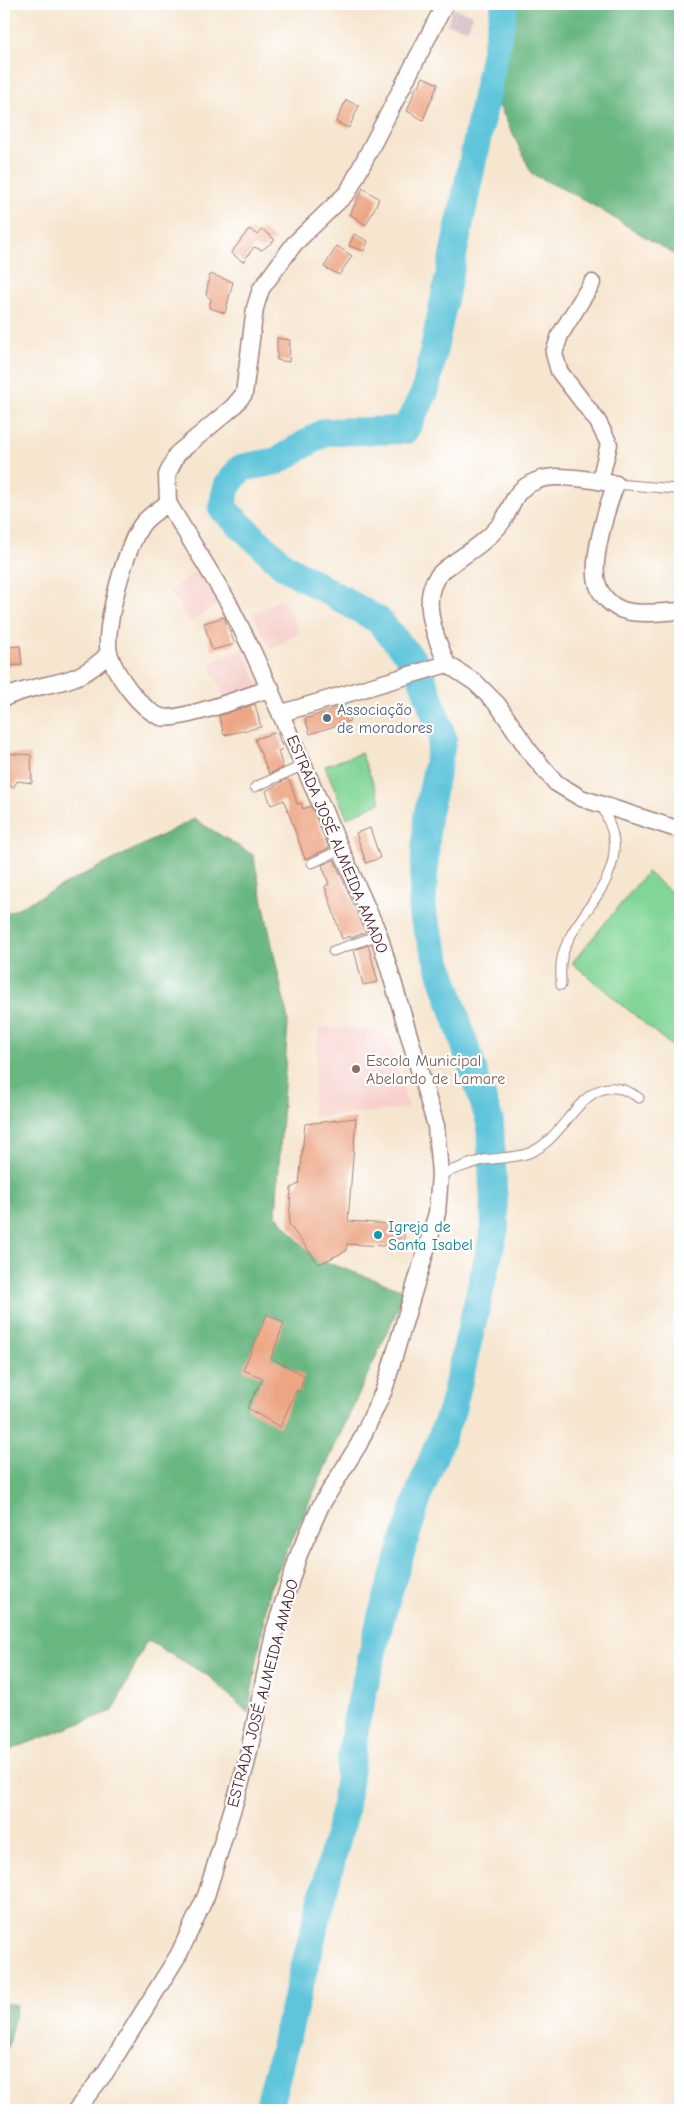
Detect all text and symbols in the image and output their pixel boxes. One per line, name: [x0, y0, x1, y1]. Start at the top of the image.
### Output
place label: Associação de moradores: [337, 701, 433, 737]
marker: Associação de moradores: [321, 712, 333, 724]
street label: ESTRADA JOSÉ ALMEIDA AMADO: [283, 732, 392, 956]
place label: Escola Municipal Abelardo de Lamare: [366, 1052, 505, 1088]
marker: Escola Municipal Abelardo de Lamare: [350, 1063, 362, 1075]
place label: Igreja de Santa Isabel: [388, 1218, 473, 1254]
marker: Igreja de Santa Isabel: [372, 1229, 384, 1241]
street label: ESTRADA JOSÉ ALMEIDA AMADO: [223, 1577, 302, 1809]

